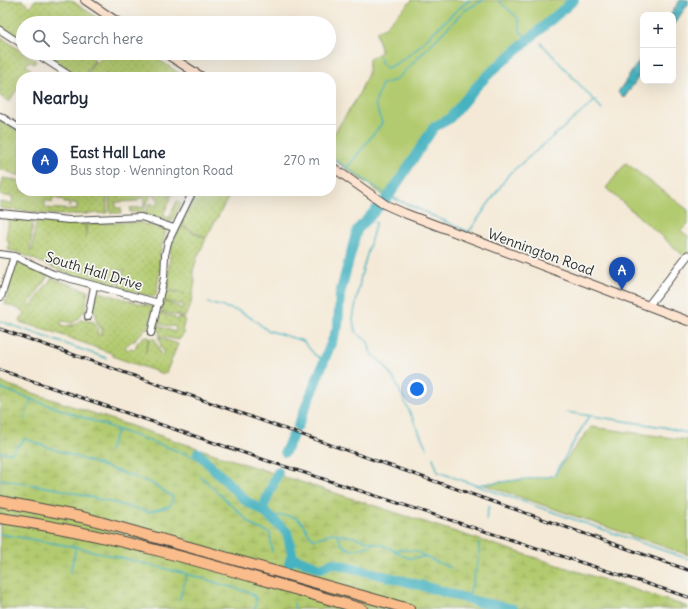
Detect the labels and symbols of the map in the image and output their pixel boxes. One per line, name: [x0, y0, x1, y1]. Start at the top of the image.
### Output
street label: Wennington Road: [485, 224, 597, 280]
street label: South Hall Drive: [43, 248, 145, 294]
pin: A: [609, 257, 635, 290]
your location: [407, 379, 427, 399]

